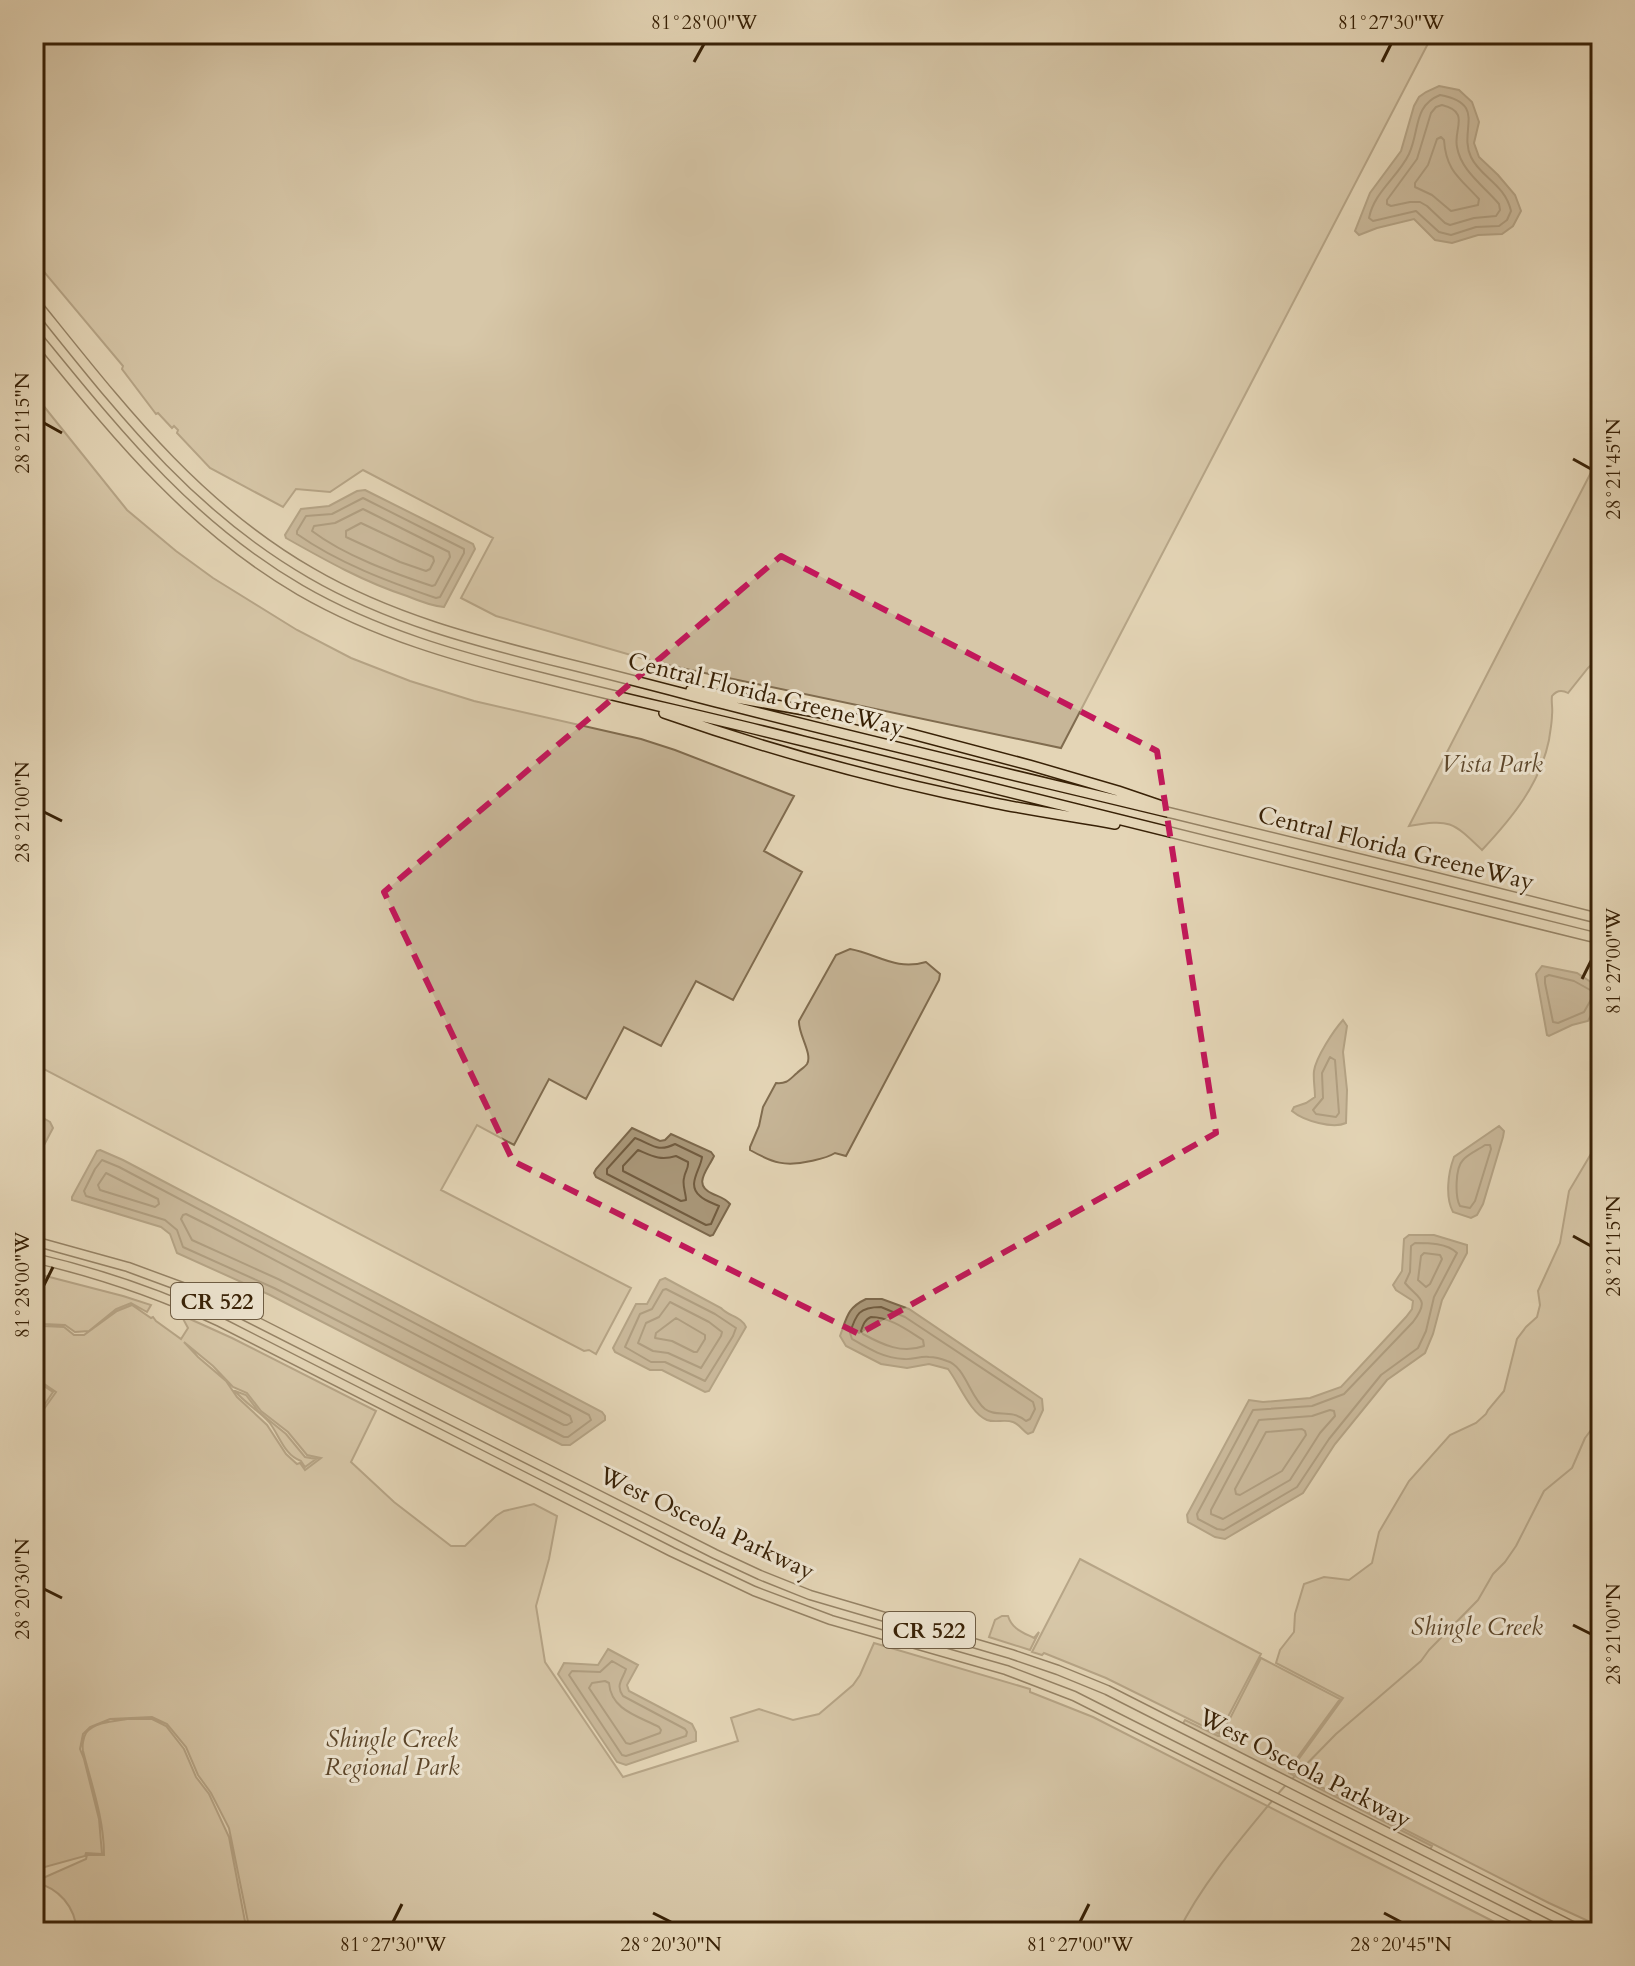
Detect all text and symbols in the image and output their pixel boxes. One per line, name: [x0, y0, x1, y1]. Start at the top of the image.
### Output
text: 81°28'00"W: [651, 9, 758, 36]
text: 81°27'30"W: [1338, 9, 1445, 36]
text: 28°21'15"N: [9, 372, 36, 474]
text: 28°21'45"N: [1600, 418, 1627, 520]
street label: Central Florida GreeneWay: [624, 644, 908, 745]
park label: Vista Park: [1441, 748, 1543, 781]
text: 28°21'00"N: [9, 761, 36, 863]
street label: Central Florida GreeneWay: [1254, 798, 1538, 899]
text: 81°27'00"W: [1600, 907, 1627, 1014]
text: 28°21'15"N: [1600, 1195, 1627, 1297]
text: 81°28'00"W: [9, 1231, 36, 1338]
road number: CR 522: [171, 1283, 263, 1319]
street label: West Osceola Parkway: [593, 1459, 820, 1588]
text: 28°20'30"N: [9, 1538, 36, 1640]
text: 28°21'00"N: [1600, 1583, 1627, 1685]
park label: Shingle Creek: [1411, 1611, 1543, 1644]
road number: CR 522: [883, 1612, 975, 1648]
street label: West Osceola Parkway: [1192, 1700, 1417, 1837]
park label: Shingle Creek Regional Park: [324, 1723, 460, 1784]
text: 81°27'30"W: [340, 1931, 447, 1958]
text: 28°20'30"N: [620, 1931, 722, 1958]
text: 81°27'00"W: [1027, 1931, 1134, 1958]
text: 28°20'45"N: [1350, 1931, 1452, 1958]

